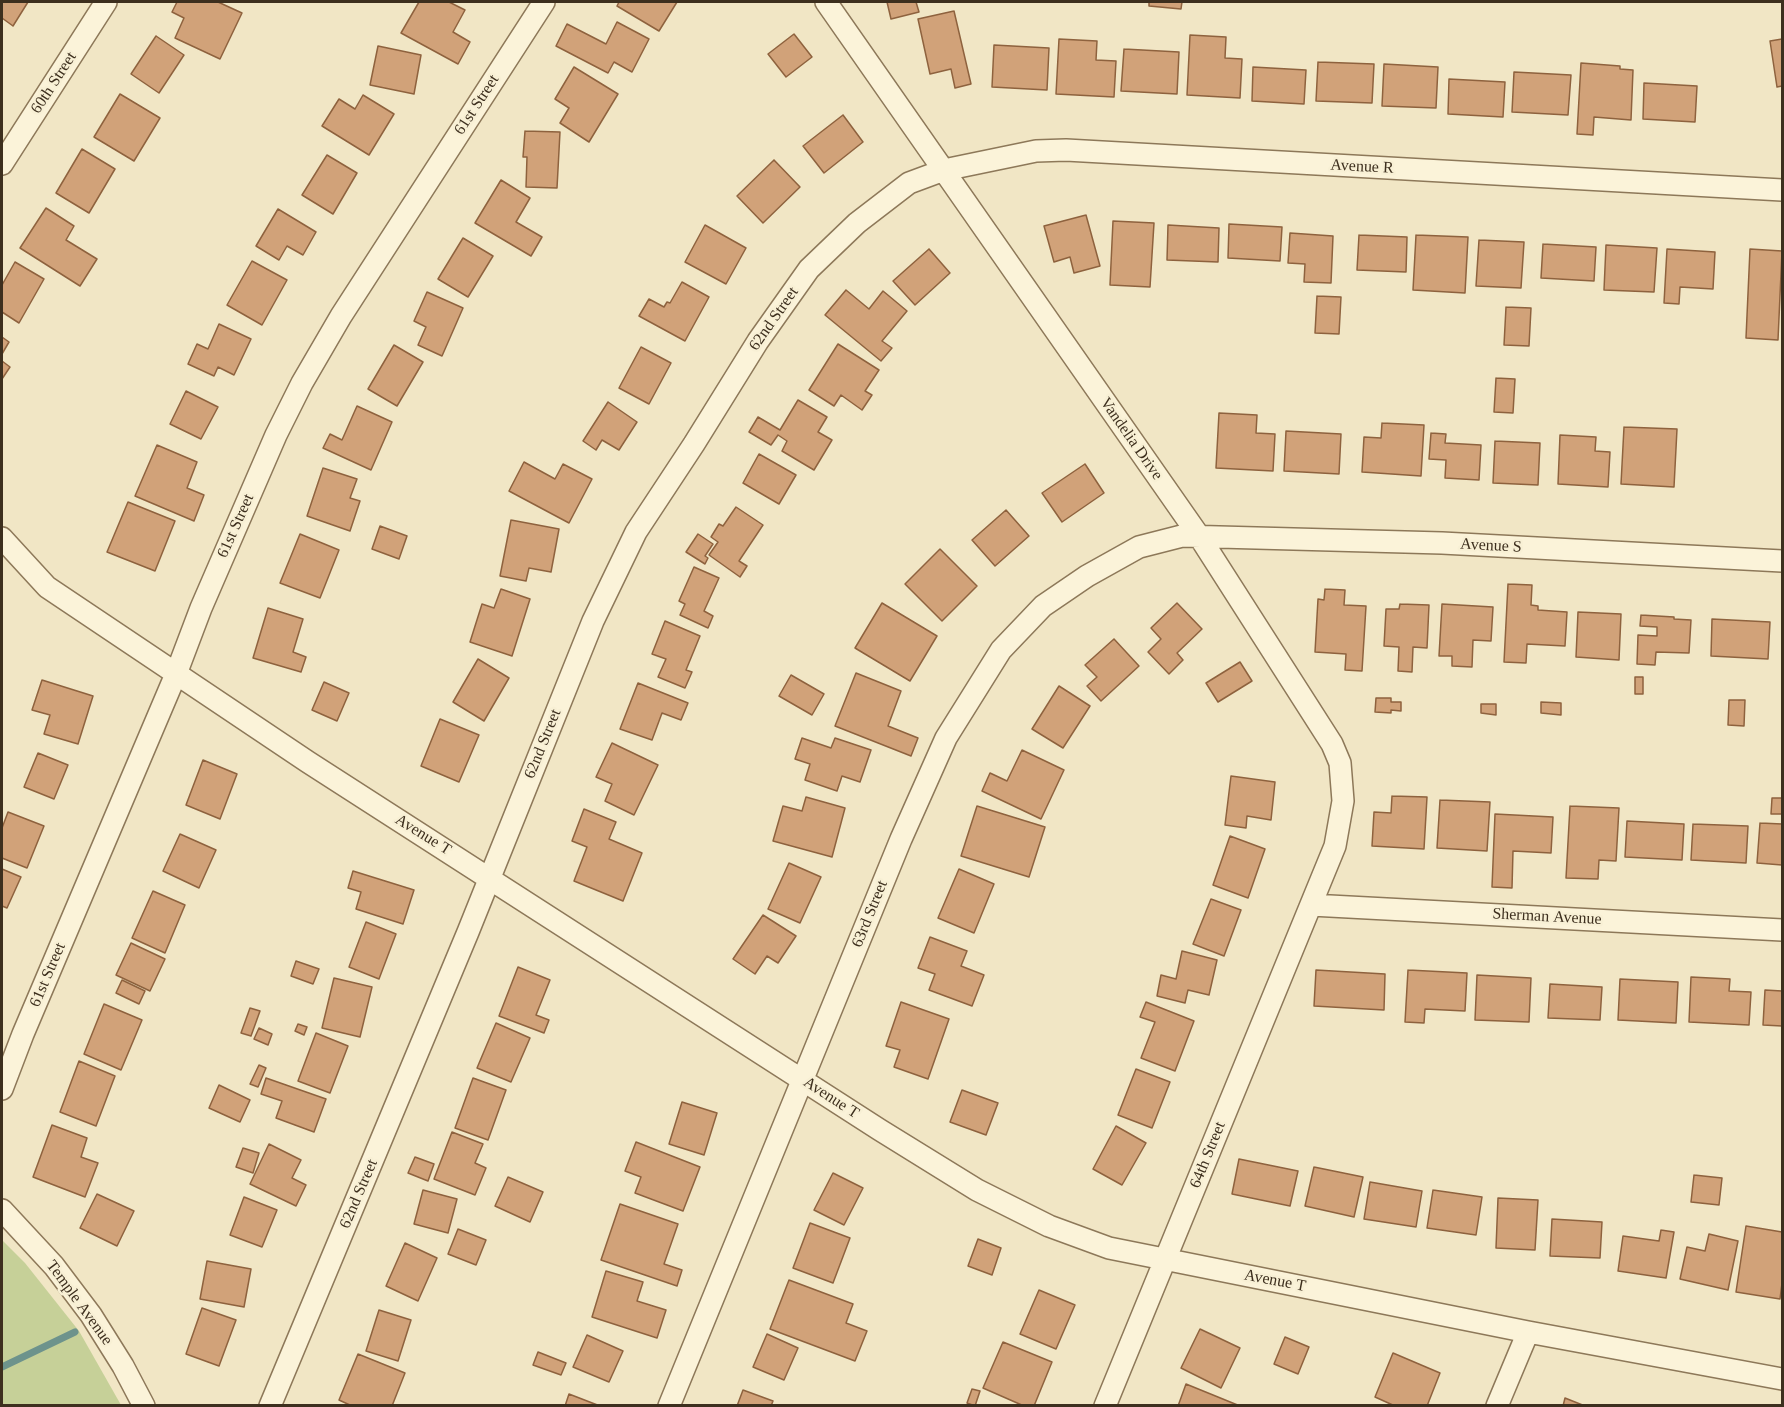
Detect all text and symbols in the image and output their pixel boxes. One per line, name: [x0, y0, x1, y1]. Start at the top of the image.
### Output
street label: 60th Street: [27, 49, 81, 117]
street label: 61st Street: [450, 71, 504, 139]
street label: Avenue R: [1330, 156, 1394, 178]
street label: 62nd Street: [745, 283, 803, 355]
street label: Vandelia Drive: [1095, 394, 1167, 484]
street label: 61st Street: [213, 491, 259, 561]
street label: Avenue S: [1460, 535, 1522, 557]
street label: 62nd Street: [520, 706, 566, 782]
street label: Avenue T: [391, 810, 455, 860]
street label: 63rd Street: [848, 878, 892, 950]
street label: Sherman Avenue: [1492, 905, 1602, 929]
street label: 61st Street: [26, 940, 70, 1010]
street label: Avenue T: [800, 1073, 862, 1123]
street label: 64th Street: [1186, 1119, 1230, 1191]
street label: 62nd Street: [336, 1157, 382, 1231]
street label: Temple Avenue: [42, 1257, 116, 1349]
street label: Avenue T: [1243, 1266, 1307, 1296]

